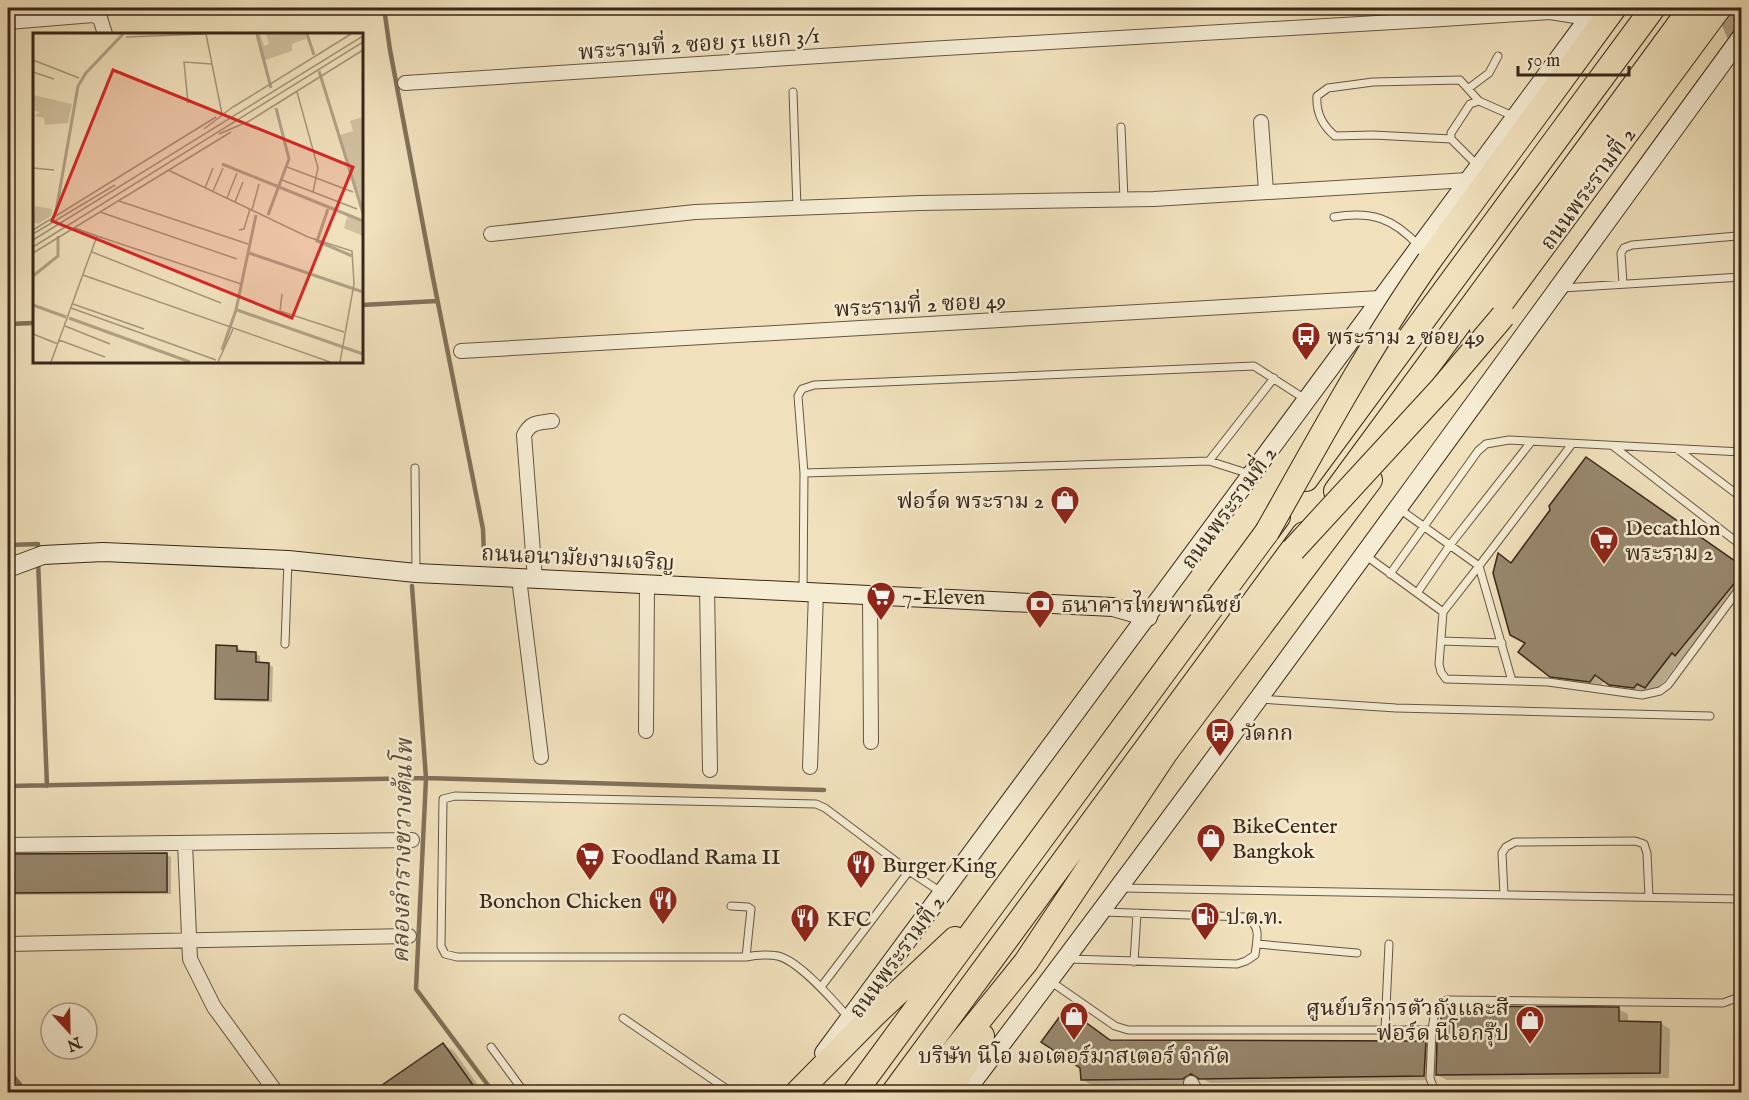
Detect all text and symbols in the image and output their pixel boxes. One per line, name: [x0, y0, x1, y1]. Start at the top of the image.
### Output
street label: พระรามที่ 2 ซอย 51 แยก 3/1: [577, 19, 821, 67]
inset map: [33, 33, 363, 363]
scale bar: [1518, 39, 1629, 77]
text: 50 m: [1527, 50, 1560, 73]
street label: ถนนพระรามที่ 2: [1531, 120, 1643, 256]
street label: พระรามที่ 2 ซอย 49: [833, 284, 1007, 324]
bus stop icon: พระราม 2 ซอย 49: [1290, 320, 1322, 362]
place label: พระราม 2 ซอย 49: [1327, 324, 1485, 352]
street label: ถนนพระรามที่ 2: [1172, 439, 1284, 575]
shop icon: ฟอร์ด พระราม 2: [1049, 484, 1081, 526]
place label: ฟอร์ด พระราม 2: [897, 488, 1044, 516]
place label: Decathlon พระราม 2: [1625, 515, 1721, 568]
supermarket icon: Decathlon พระราม 2: [1588, 524, 1620, 566]
street label: ถนนอนามัยงามเจริญ: [480, 540, 675, 578]
supermarket icon: 7-Eleven: [865, 580, 897, 622]
place label: 7-Eleven: [902, 584, 986, 612]
bank icon: ธนาคารไทยพาณิชย์: [1024, 588, 1056, 630]
place label: ธนาคารไทยพาณิชย์: [1061, 590, 1242, 620]
bus stop icon: วัดกก: [1204, 716, 1236, 758]
place label: วัดกก: [1241, 720, 1293, 748]
water label: คลองลำรางขวางต้นโพ: [383, 737, 421, 964]
place label: BikeCenter Bangkok: [1232, 813, 1337, 866]
shop icon: BikeCenter Bangkok: [1195, 822, 1227, 864]
supermarket icon: Foodland Rama II: [574, 840, 606, 882]
place label: Foodland Rama II: [611, 844, 780, 872]
restaurant icon: Burger King: [845, 848, 877, 890]
place label: Burger King: [882, 852, 997, 880]
restaurant icon: Bonchon Chicken: [647, 884, 679, 926]
place label: Bonchon Chicken: [478, 888, 642, 916]
street label: ถนนพระรามที่ 2: [840, 888, 952, 1024]
fuel station icon: ป.ต.ท.: [1189, 900, 1221, 942]
restaurant icon: KFC: [789, 902, 821, 944]
place label: ป.ต.ท.: [1226, 904, 1283, 932]
place label: KFC: [826, 906, 872, 934]
place label: ศูนย์บริการตัวถังและสี ฟอร์ด นีโอกรุ๊ป: [1306, 995, 1509, 1048]
shop icon: บริษัท นีโอ มอเตอร์มาสเตอร์ จำกัด: [1058, 1000, 1090, 1042]
north arrow: [39, 1001, 99, 1061]
shop icon: ศูนย์บริการตัวถังและสี ฟอร์ด นีโอกรุ๊ป: [1514, 1004, 1546, 1046]
text: N: [64, 1031, 85, 1055]
place label: บริษัท นีโอ มอเตอร์มาสเตอร์ จำกัด: [918, 1041, 1230, 1071]

